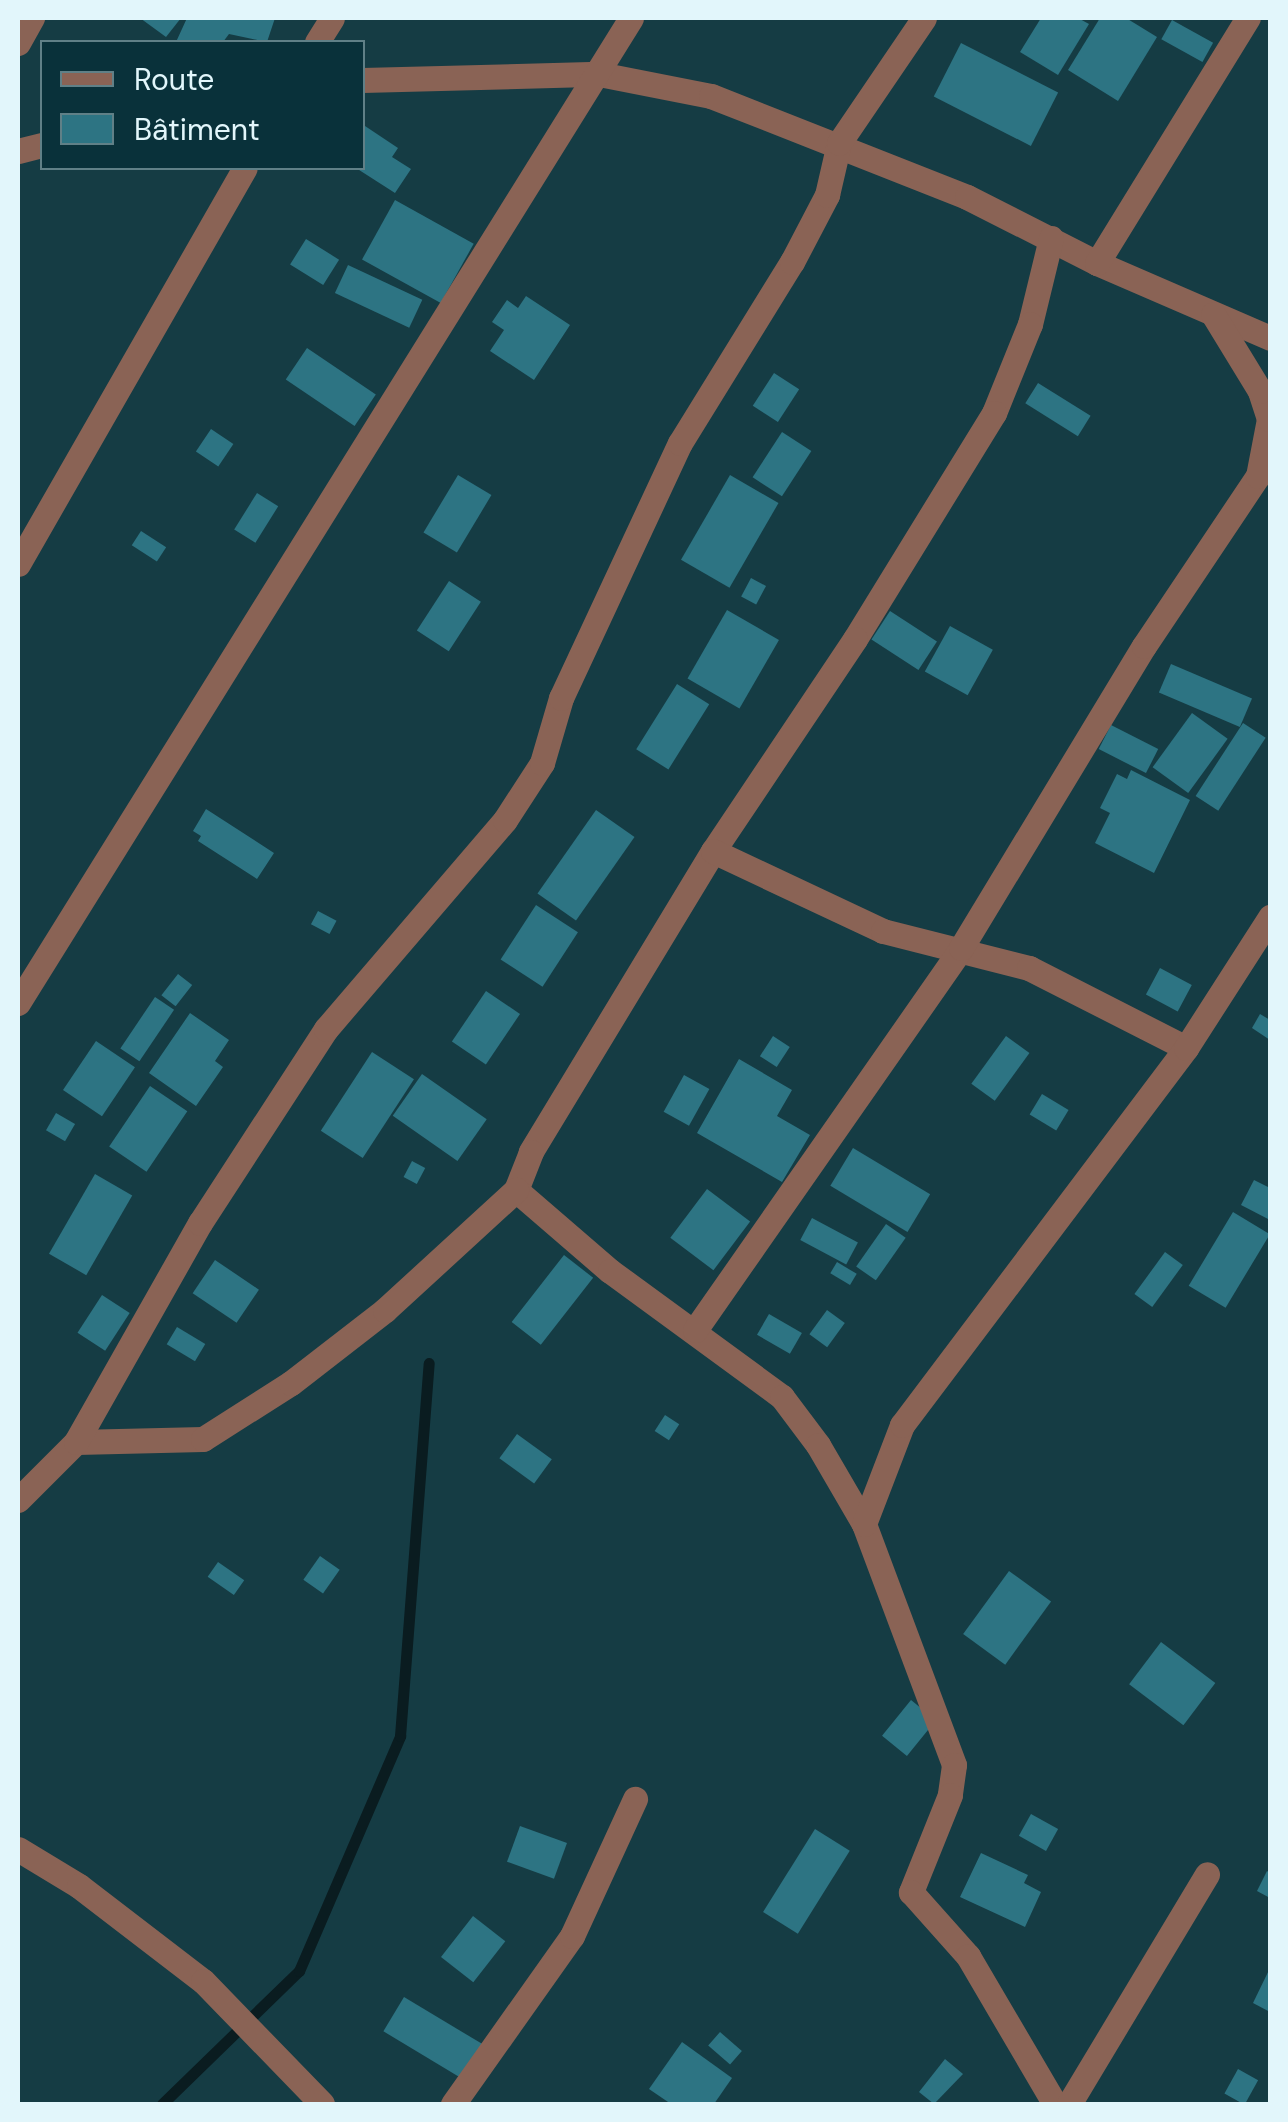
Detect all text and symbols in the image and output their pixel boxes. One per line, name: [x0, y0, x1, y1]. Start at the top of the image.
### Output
legend: [40, 40, 365, 170]
text: Route: [134, 60, 214, 99]
text: Bâtiment: [134, 110, 260, 149]

